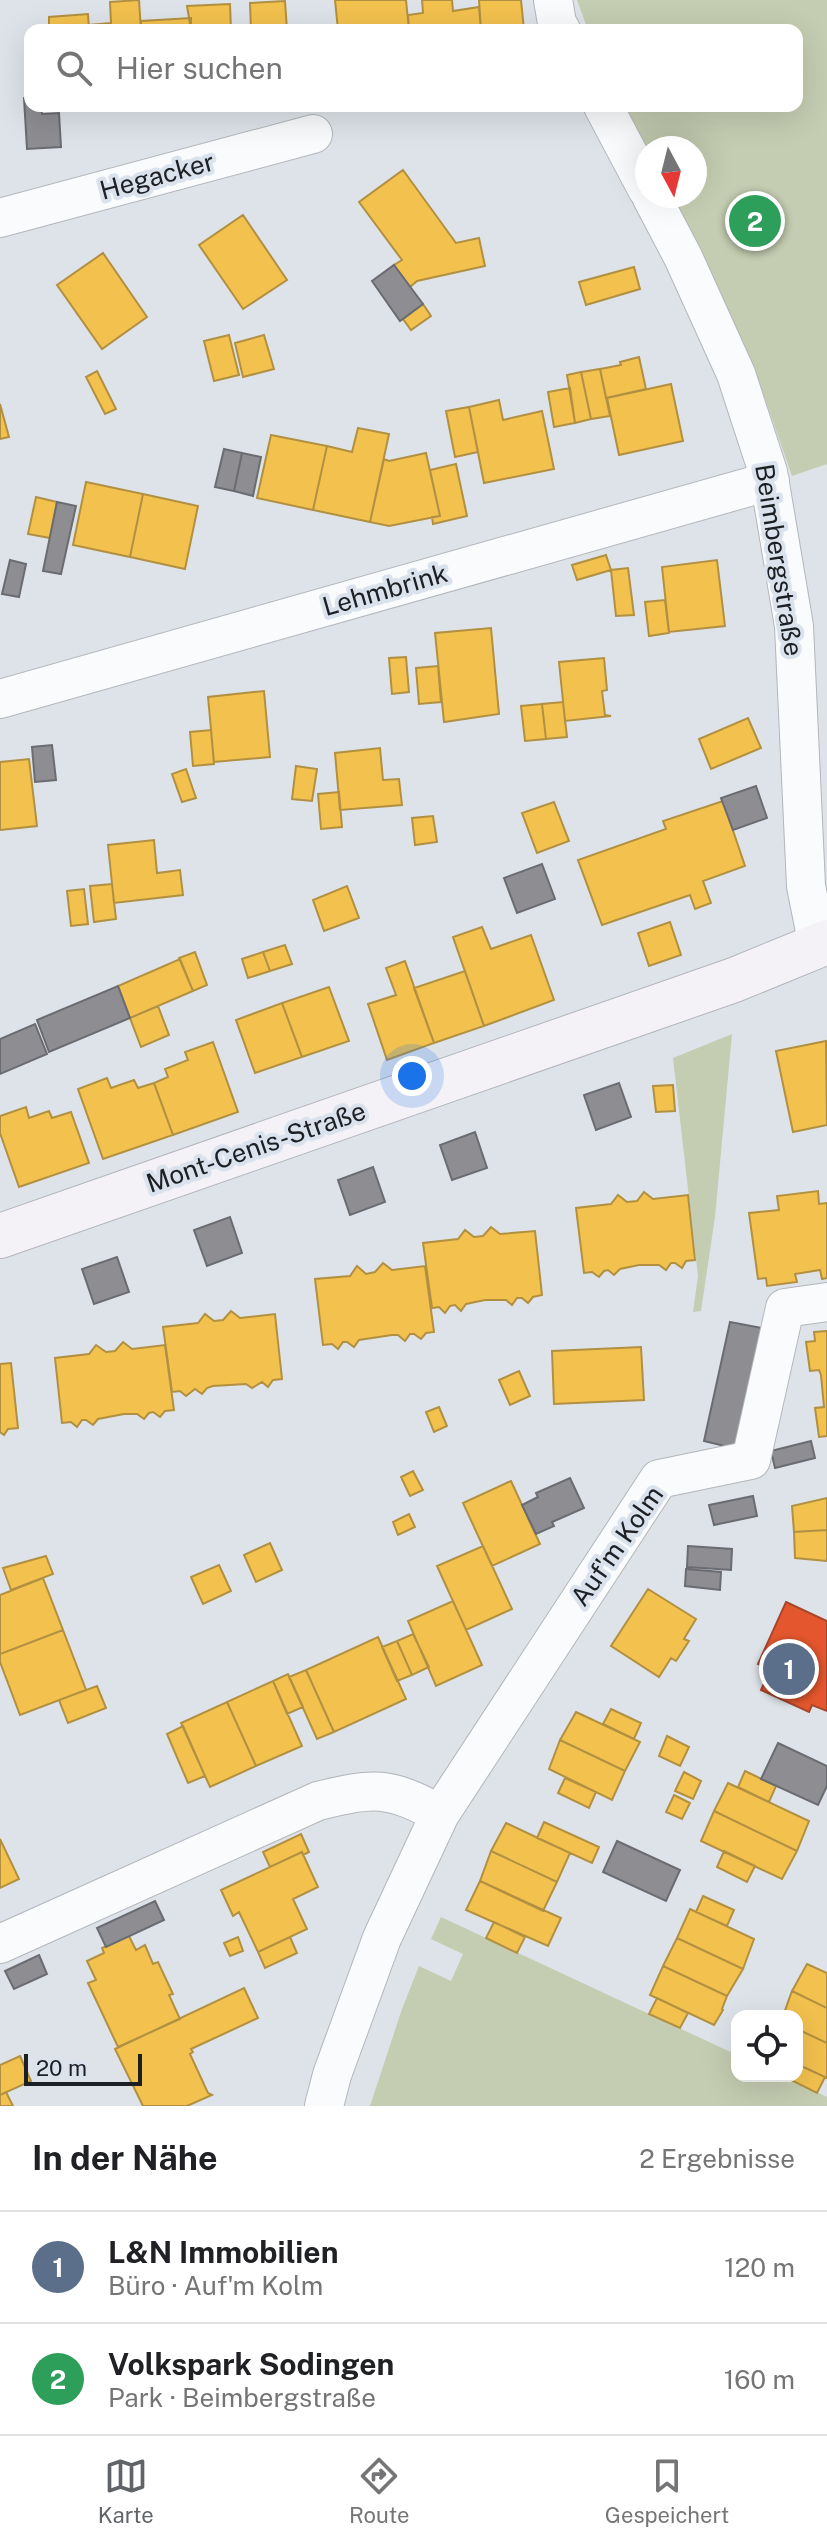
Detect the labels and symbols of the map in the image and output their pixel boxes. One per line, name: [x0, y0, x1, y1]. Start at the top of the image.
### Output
north arrow: [635, 136, 707, 208]
street label: Hegacker: [96, 145, 218, 206]
pin: 2: [729, 191, 781, 251]
street label: Beimbergstraße: [749, 462, 810, 658]
street label: Lehmbrink: [319, 557, 451, 622]
your location: [392, 1056, 432, 1096]
street label: Mont-Cenis-Straße: [142, 1094, 370, 1199]
street label: Auf'm Kolm: [564, 1480, 669, 1612]
pin: 1: [763, 1639, 815, 1699]
scale bar: [24, 2050, 142, 2086]

